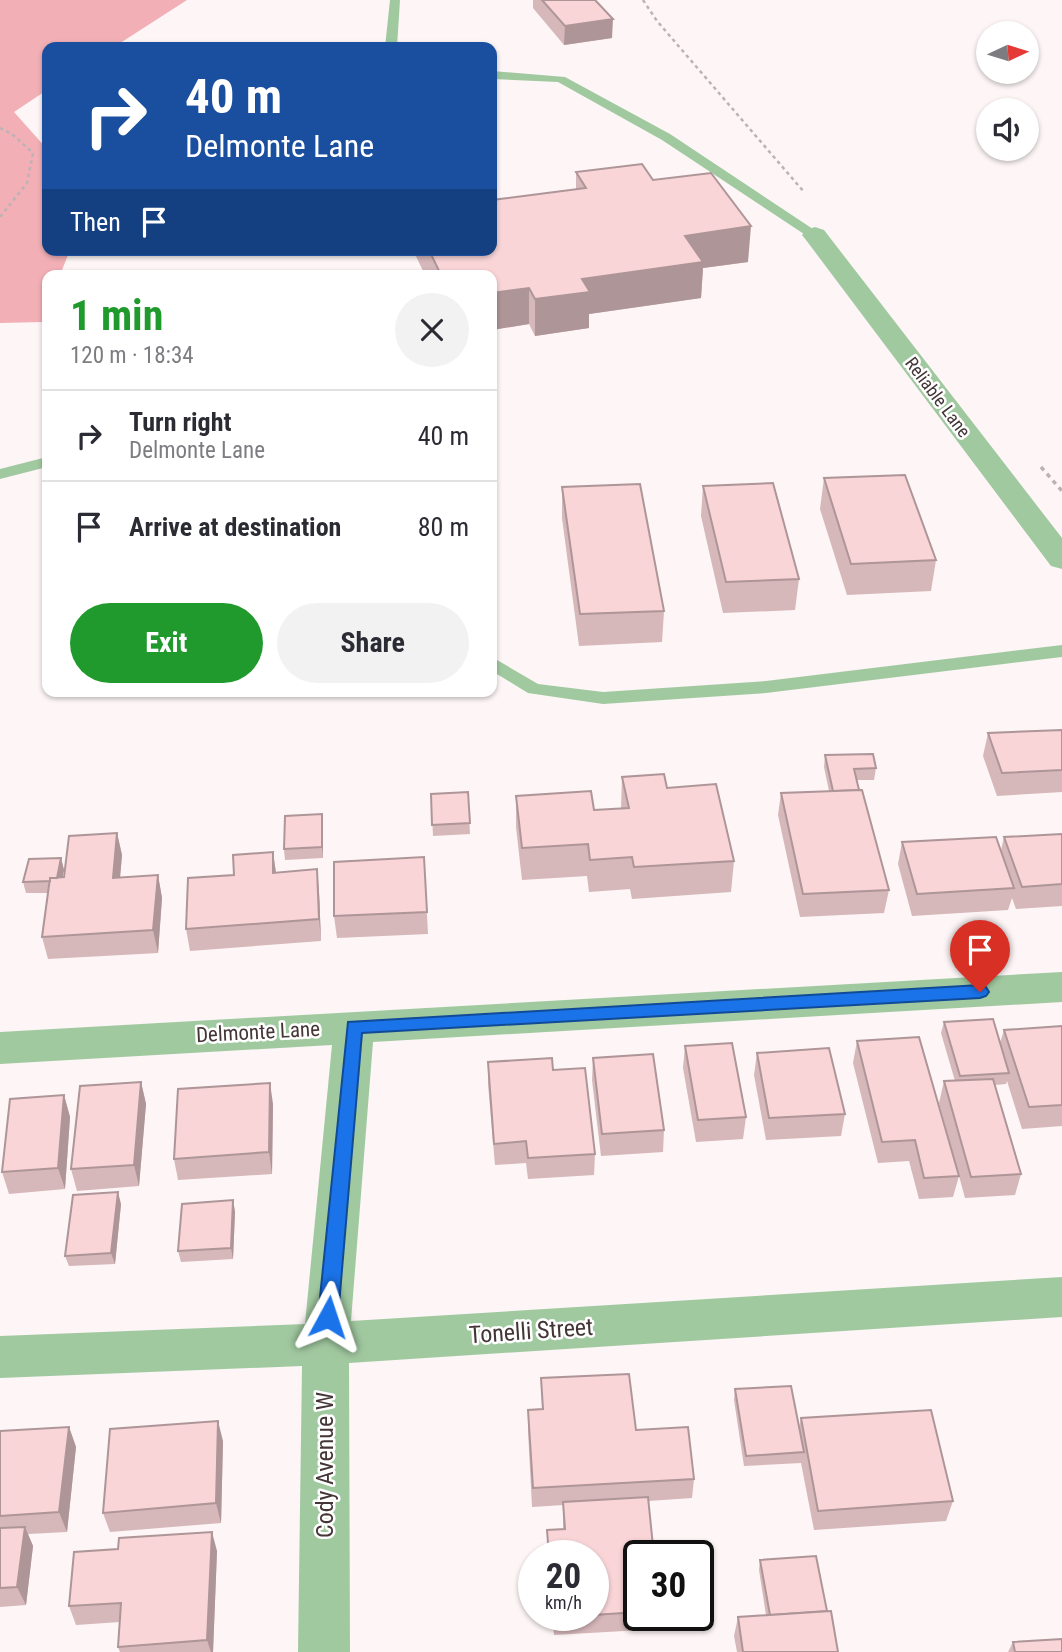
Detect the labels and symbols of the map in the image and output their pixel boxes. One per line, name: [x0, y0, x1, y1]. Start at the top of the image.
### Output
north arrow: [976, 21, 1040, 84]
street label: Reliable Lane: [901, 353, 975, 441]
pin: [950, 920, 1010, 992]
street label: Delmonte Lane: [195, 1017, 321, 1047]
position arrow: [291, 1280, 365, 1354]
street label: Tonelli Street: [468, 1313, 594, 1349]
street label: Cody Avenue W: [311, 1392, 339, 1538]
speed limit sign: 30: [623, 1540, 714, 1631]

